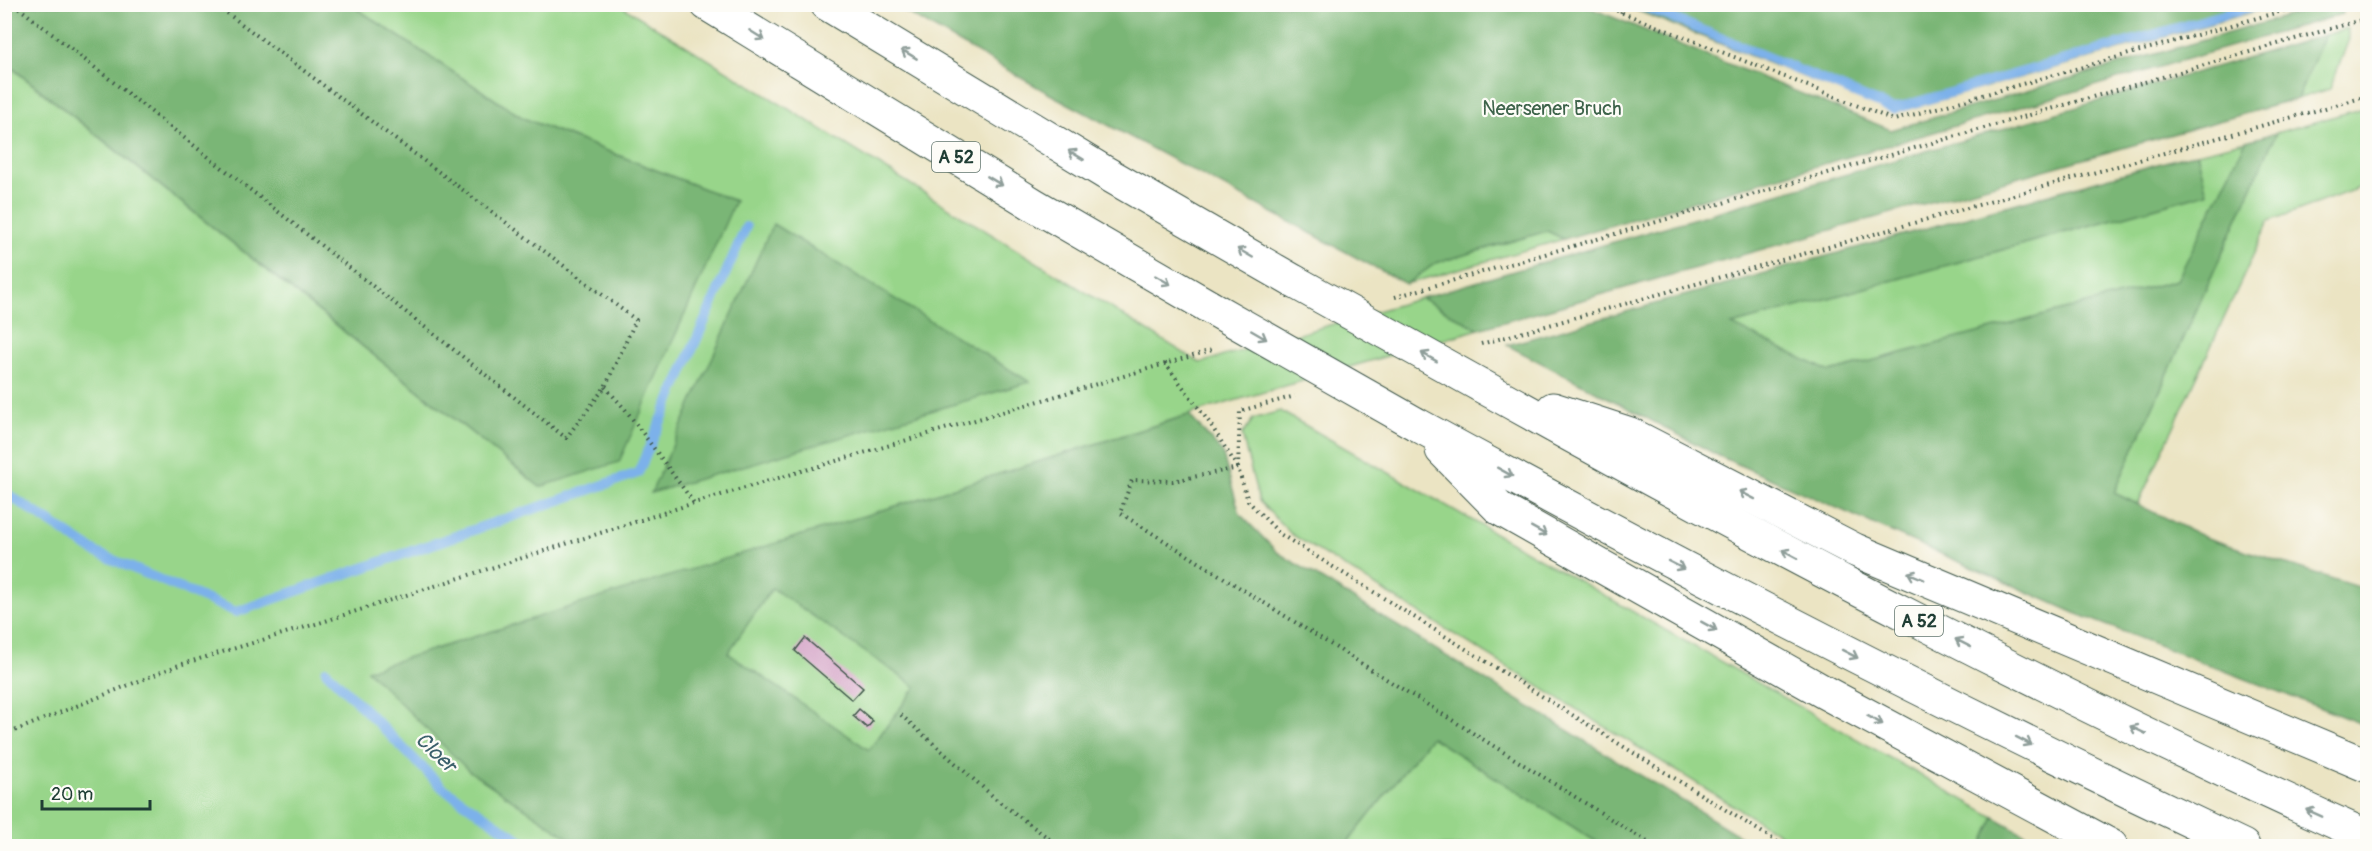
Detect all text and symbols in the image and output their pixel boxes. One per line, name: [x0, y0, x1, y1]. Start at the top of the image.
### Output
one-way arrow: [748, 30, 765, 42]
one-way arrow: [901, 48, 918, 60]
park label: Neersener Bruch: [1482, 96, 1622, 121]
road number: A 52: [932, 142, 980, 172]
one-way arrow: [1068, 149, 1085, 161]
one-way arrow: [986, 175, 1003, 187]
one-way arrow: [1237, 247, 1254, 259]
one-way arrow: [1154, 274, 1171, 286]
one-way arrow: [1250, 329, 1267, 341]
one-way arrow: [1420, 351, 1438, 362]
one-way arrow: [1495, 467, 1513, 478]
one-way arrow: [1739, 489, 1757, 500]
one-way arrow: [1530, 525, 1547, 537]
one-way arrow: [1781, 548, 1799, 559]
one-way arrow: [1667, 559, 1684, 571]
one-way arrow: [1907, 570, 1925, 581]
road number: A 52: [1895, 606, 1943, 636]
one-way arrow: [1700, 621, 1717, 633]
one-way arrow: [1955, 637, 1973, 648]
one-way arrow: [1840, 649, 1858, 661]
one-way arrow: [1866, 714, 1883, 726]
one-way arrow: [2129, 723, 2147, 735]
water label: Cloer: [409, 726, 464, 780]
one-way arrow: [2015, 736, 2033, 748]
scale bar: [42, 773, 150, 811]
text: 20 m: [51, 783, 93, 806]
one-way arrow: [2306, 807, 2324, 818]

